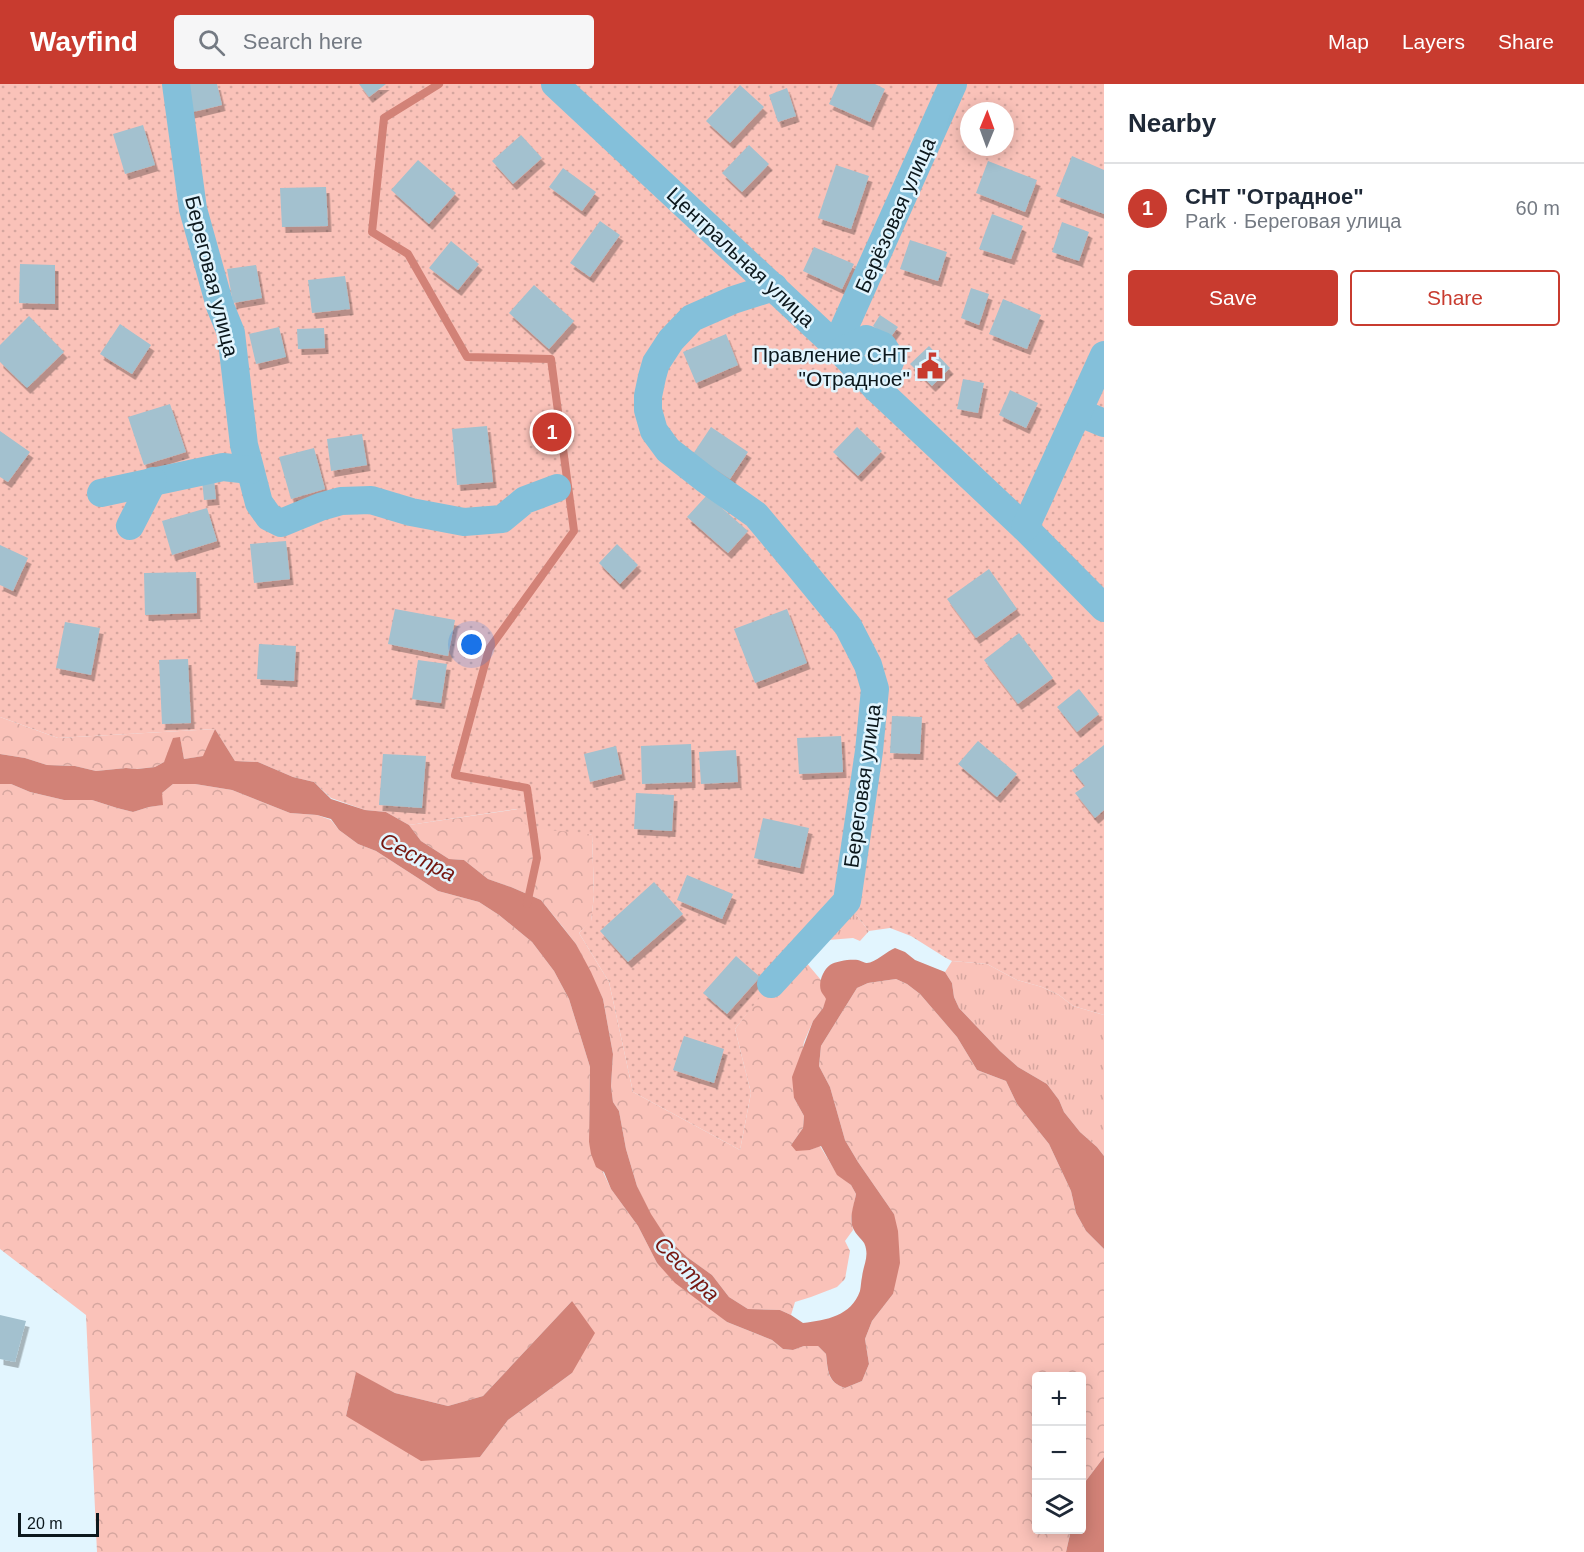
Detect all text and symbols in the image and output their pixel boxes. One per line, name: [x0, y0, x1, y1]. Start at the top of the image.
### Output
search box: [174, 15, 594, 69]
text: Wayfind: [30, 26, 138, 57]
icon: search: [195, 26, 228, 59]
text: Search here: [243, 29, 363, 54]
text: Map: [1328, 30, 1369, 53]
text: Layers: [1402, 30, 1465, 53]
text: Share: [1498, 30, 1554, 53]
north arrow: [960, 102, 1014, 156]
text: Nearby: [1128, 108, 1216, 138]
street label: Берёзовая улица: [850, 134, 940, 296]
street label: Центральная улица: [663, 183, 820, 332]
text: СНТ "Отрадное": [1185, 184, 1364, 209]
street label: Береговая улица: [181, 193, 243, 359]
text: 1: [1142, 197, 1153, 219]
text: 60 m: [1516, 197, 1560, 219]
text: Park · Береговая улица: [1185, 210, 1401, 232]
button: Save: [1128, 270, 1338, 326]
button: Share: [1350, 270, 1560, 326]
place label: Правление СНТ "Отрадное": [753, 343, 910, 390]
public building icon: Правление СНТ "Отрадное": [915, 351, 945, 381]
pin: 1: [532, 410, 572, 454]
your location: [457, 630, 486, 659]
street label: Береговая улица: [839, 702, 885, 869]
water label: Сестра: [376, 827, 460, 887]
water label: Сестра: [649, 1231, 725, 1307]
map controls: [1032, 1372, 1086, 1534]
button: +: [1032, 1372, 1086, 1426]
button: −: [1032, 1426, 1086, 1480]
button: layers: [1032, 1480, 1086, 1534]
scale bar: [18, 1510, 99, 1538]
text: 20 m: [27, 1515, 63, 1532]

